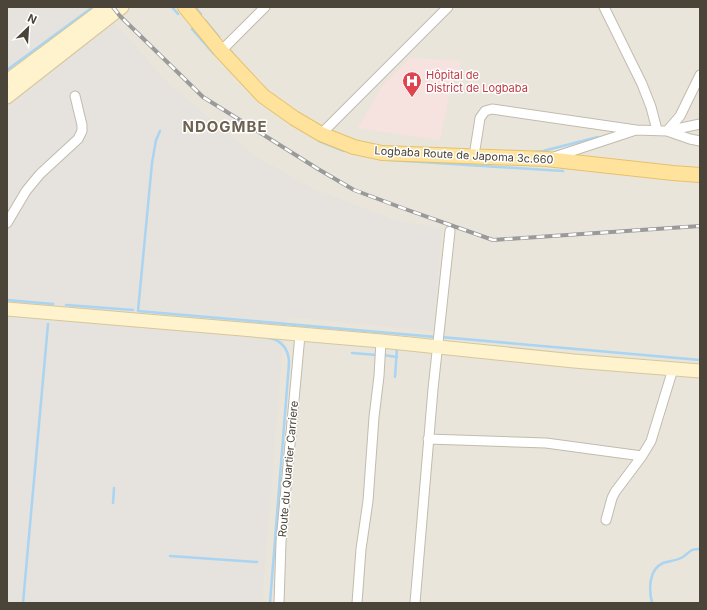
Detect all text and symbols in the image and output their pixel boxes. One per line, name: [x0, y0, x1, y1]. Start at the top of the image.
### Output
north arrow: [8, 8, 48, 48]
text: N: [25, 11, 39, 27]
place label: Hôpital de District de Logbaba: [426, 68, 528, 95]
hospital icon: Hôpital de District de Logbaba: [401, 70, 423, 98]
district label: NDOGMBE: [182, 117, 268, 136]
street label: Logbaba Route de Japoma 3c.660: [374, 143, 554, 167]
street label: Route du Quartier Carriere: [275, 400, 301, 538]

